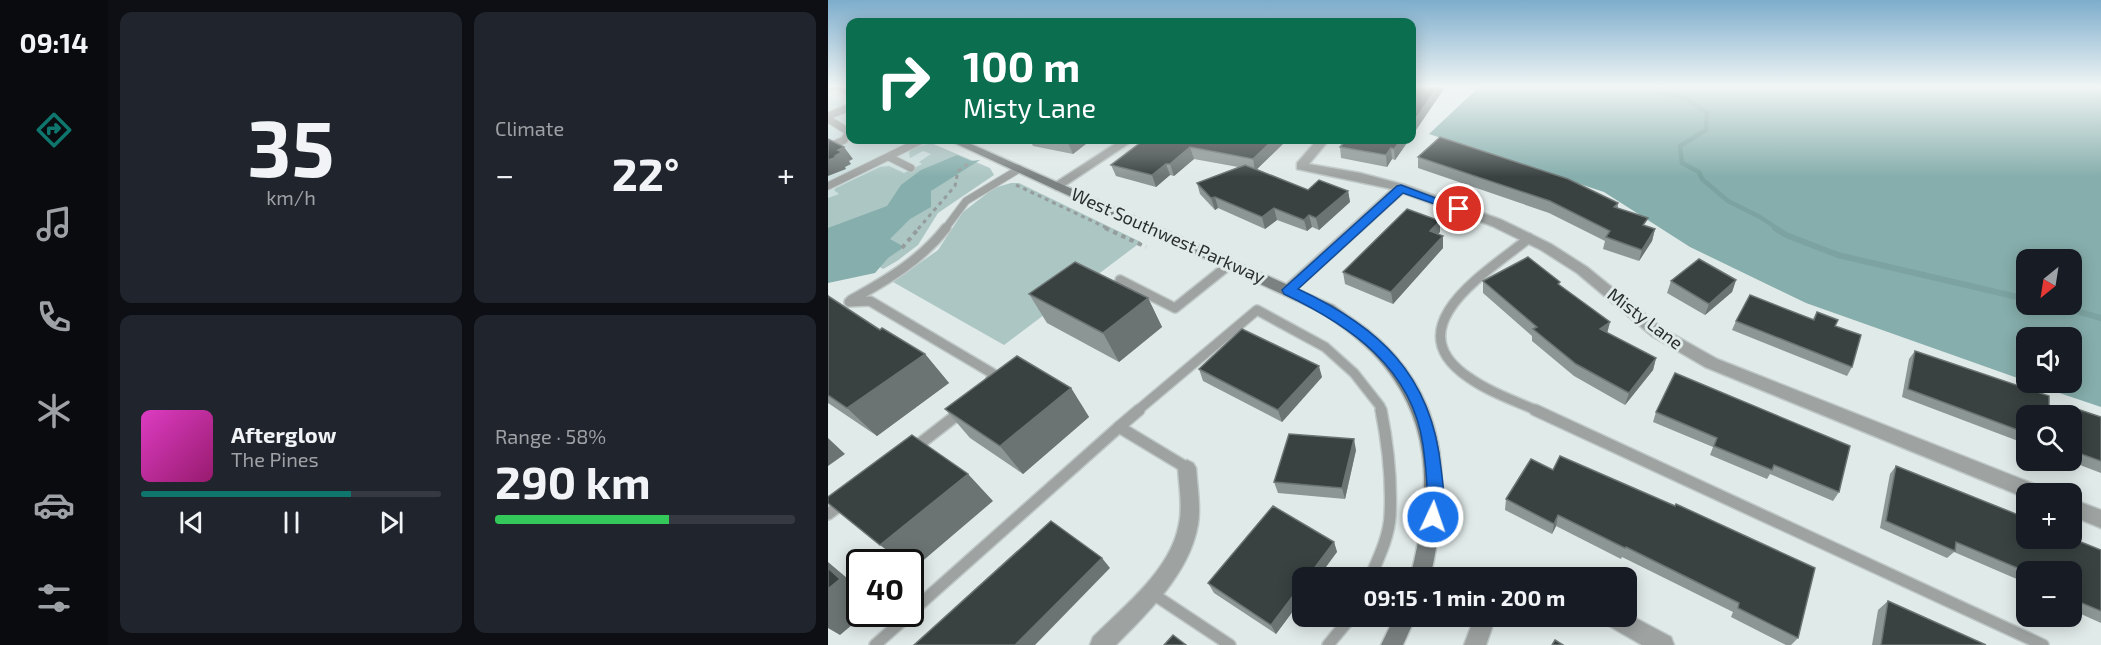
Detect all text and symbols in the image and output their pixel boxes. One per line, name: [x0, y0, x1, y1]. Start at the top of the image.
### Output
text: 09:14: [20, 26, 88, 58]
text: 100 m: [963, 40, 1080, 90]
icon: right: [864, 42, 942, 120]
text: Misty Lane: [963, 91, 1096, 123]
text: 35: [247, 99, 335, 193]
icon: directions: [33, 109, 75, 151]
text: Climate: [495, 116, 564, 140]
text: 22°: [612, 146, 679, 200]
text: −: [495, 154, 514, 194]
text: +: [777, 154, 795, 194]
street label: West Southwest Parkway: [1068, 182, 1269, 288]
pin: [1433, 183, 1484, 234]
text: km/h: [266, 185, 316, 209]
icon: arrive: [1442, 192, 1475, 225]
icon: music: [33, 203, 75, 245]
north arrow: [2016, 249, 2082, 315]
map controls: [2016, 249, 2082, 627]
street label: Misty Lane: [1604, 283, 1688, 354]
icon: phone: [33, 296, 75, 338]
button: sound: [2016, 327, 2082, 393]
icon: climate: [33, 390, 75, 432]
button: search: [2016, 405, 2082, 471]
text: Afterglow: [231, 421, 336, 447]
text: Range · 58%: [495, 424, 606, 448]
text: The Pines: [231, 447, 319, 471]
text: 290 km: [495, 454, 651, 508]
button: +: [2016, 483, 2082, 549]
icon: car: [33, 484, 75, 526]
position arrow: [1401, 485, 1465, 549]
icon: previous: [175, 506, 208, 539]
icon: pause: [275, 506, 308, 539]
icon: next: [375, 506, 408, 539]
speed limit sign: 40: [846, 549, 924, 627]
button: −: [2016, 561, 2082, 627]
icon: filters: [33, 577, 75, 619]
text: 09:15 · 1 min · 200 m: [1364, 584, 1565, 610]

